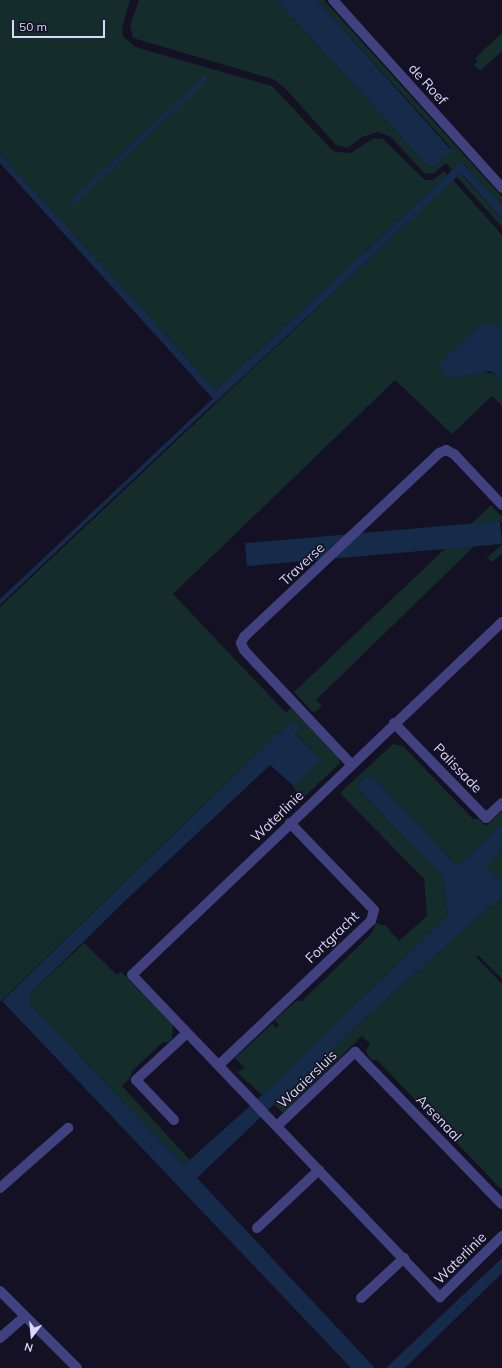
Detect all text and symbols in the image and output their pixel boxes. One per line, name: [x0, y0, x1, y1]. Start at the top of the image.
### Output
scale bar: [14, 12, 107, 38]
text: 50 m: [19, 19, 47, 34]
street label: de Roef: [405, 60, 451, 108]
street label: Traverse: [276, 539, 328, 589]
street label: Palissade: [430, 740, 486, 796]
street label: Waterlinie: [247, 787, 307, 845]
street label: Fortgracht: [302, 907, 362, 967]
street label: Waaiersluis: [274, 1047, 340, 1111]
street label: Arsenaal: [413, 1091, 465, 1145]
street label: Waterlinie: [431, 1229, 489, 1287]
north arrow: [12, 1316, 52, 1356]
text: N: [23, 1340, 35, 1355]

